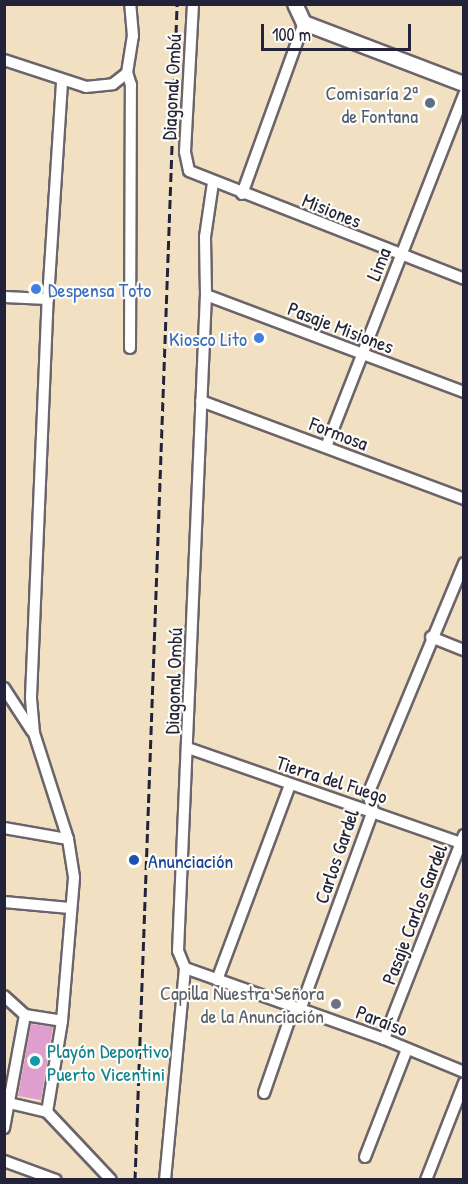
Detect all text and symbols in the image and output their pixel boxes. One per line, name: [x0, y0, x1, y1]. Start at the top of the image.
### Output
scale bar: [264, 12, 414, 50]
text: 100 m: [272, 22, 311, 47]
street label: Diagonal Ombú: [156, 33, 186, 141]
place label: Comisaría 2ª de Fontana: [326, 80, 418, 127]
marker: Comisaría 2ª de Fontana: [423, 96, 437, 110]
street label: Misiones: [299, 187, 365, 233]
street label: Lima: [361, 244, 395, 284]
place label: Despensa Toto: [48, 277, 151, 301]
marker: Despensa Toto: [29, 282, 43, 296]
street label: Pasaje Misiones: [285, 296, 397, 358]
place label: Kiosco Lito: [169, 326, 247, 350]
marker: Kiosco Lito: [252, 331, 266, 345]
street label: Formosa: [306, 411, 372, 455]
street label: Diagonal Ombú: [159, 627, 187, 735]
street label: Tierra del Fuego: [273, 750, 391, 808]
street label: Carlos Gardel: [309, 806, 363, 906]
street label: Pasaje Carlos Gardel: [376, 840, 452, 988]
place label: Anunciación: [148, 848, 233, 872]
marker: Anunciación: [125, 851, 143, 869]
place label: Capilla Nuestra Señora de la Anunciación: [160, 981, 324, 1028]
marker: Capilla Nuestra Señora de la Anunciación: [329, 997, 343, 1011]
street label: Paraíso: [353, 999, 411, 1041]
place label: Playón Deportivo Puerto Vicentini: [47, 1038, 169, 1085]
marker: Playón Deportivo Puerto Vicentini: [28, 1054, 42, 1068]

